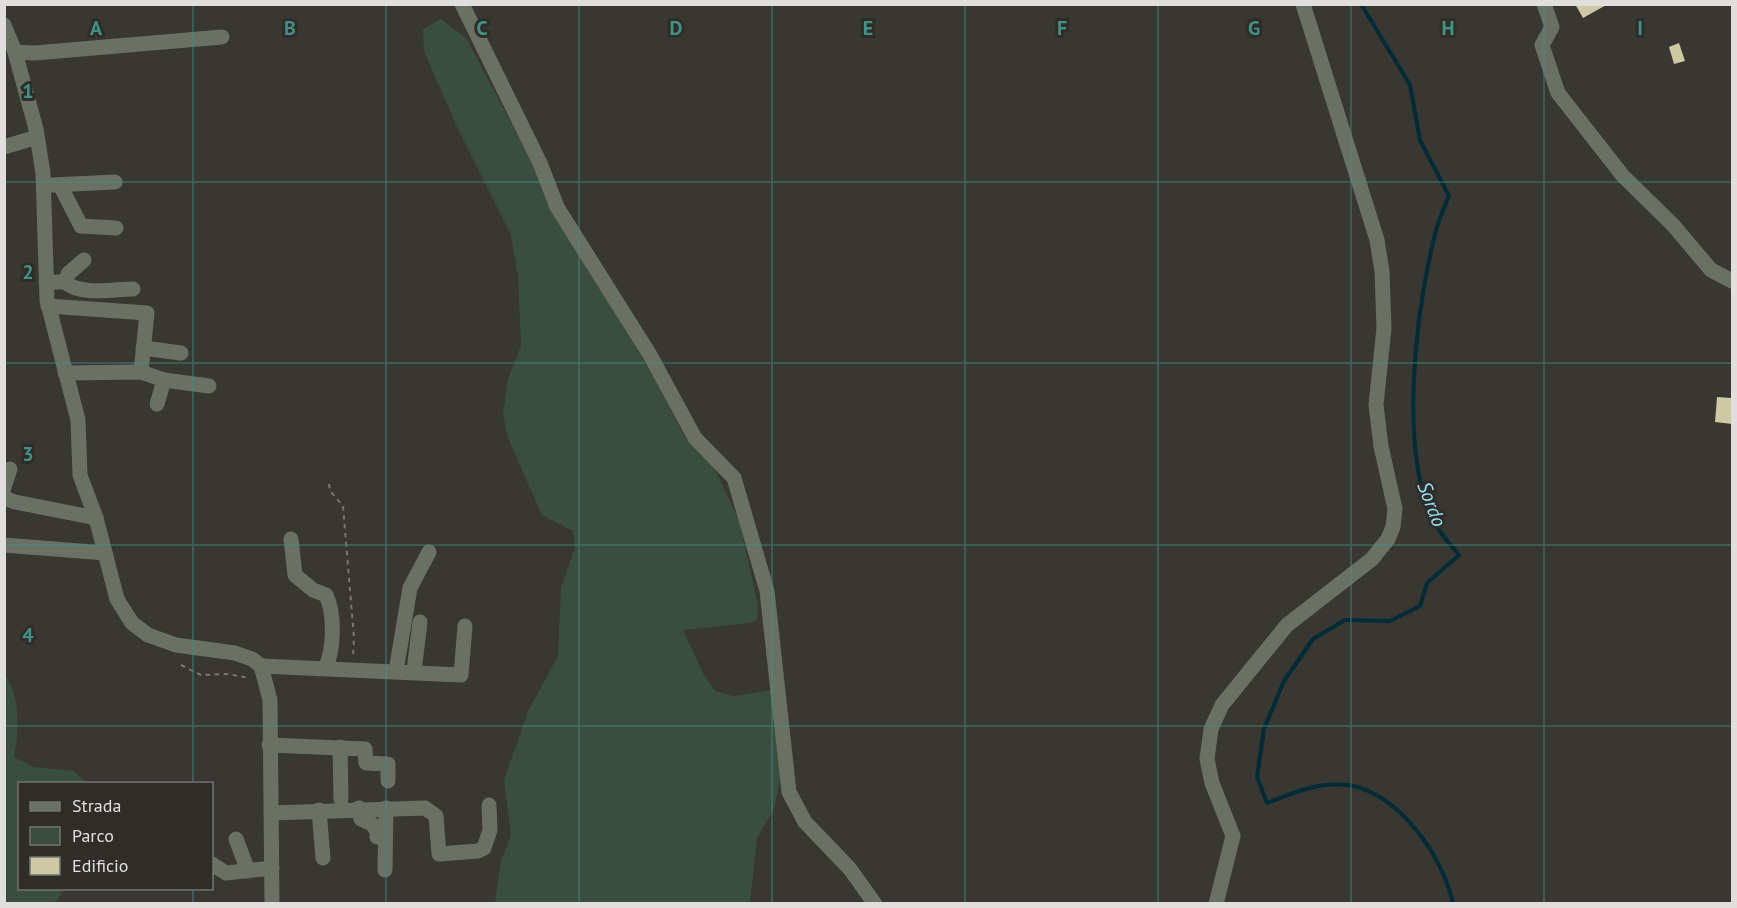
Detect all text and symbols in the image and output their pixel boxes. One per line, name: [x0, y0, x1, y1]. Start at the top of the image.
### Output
text: A: [90, 15, 103, 41]
text: B: [284, 15, 296, 41]
text: C: [476, 15, 488, 41]
text: D: [670, 15, 683, 41]
text: E: [863, 15, 873, 41]
text: F: [1057, 15, 1067, 41]
text: G: [1248, 15, 1260, 41]
text: H: [1441, 15, 1455, 41]
text: I: [1637, 15, 1643, 41]
text: 1: [22, 78, 34, 104]
text: 2: [22, 259, 34, 285]
text: 3: [22, 441, 34, 467]
water label: Sordo: [1411, 478, 1453, 531]
text: 4: [22, 622, 34, 648]
legend: [18, 782, 213, 890]
text: Strada: [72, 794, 121, 817]
text: Parco: [72, 824, 114, 847]
text: Edificio: [72, 854, 128, 877]

